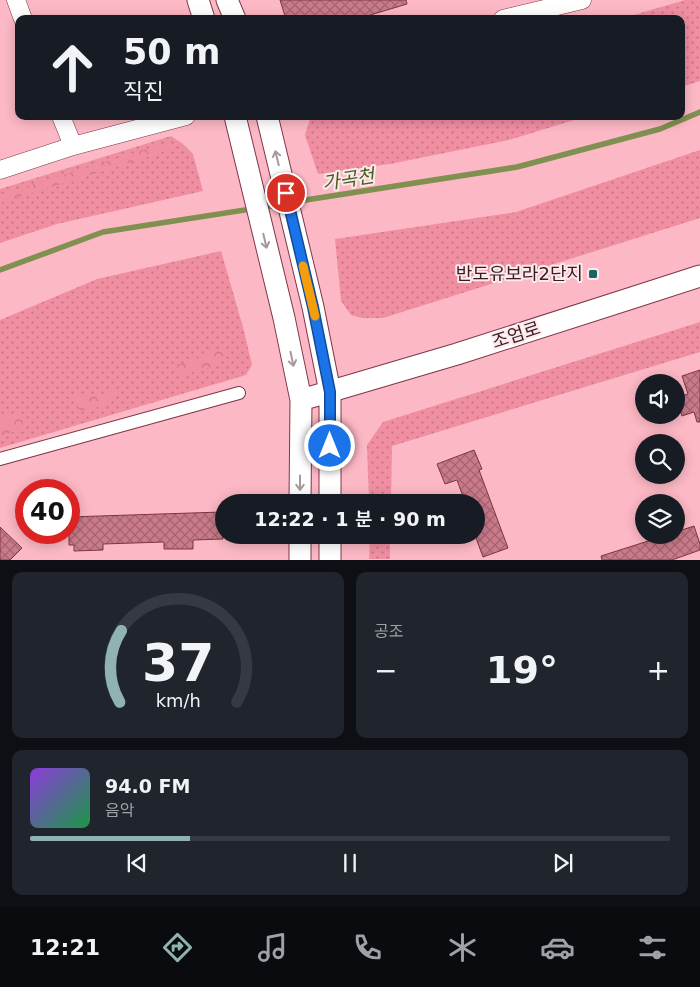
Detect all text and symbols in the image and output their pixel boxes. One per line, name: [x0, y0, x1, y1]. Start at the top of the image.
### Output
text: 50 m: [123, 32, 220, 72]
icon: ahead: [40, 35, 105, 100]
text: 직진: [123, 79, 163, 104]
one-way arrow: [272, 150, 281, 166]
water label: 가곡천: [320, 164, 377, 194]
pin: [265, 172, 307, 214]
icon: arrive: [272, 179, 300, 207]
one-way arrow: [261, 232, 270, 248]
place label: 반도유보라2단지: [456, 263, 583, 284]
marker: 반도유보라2단지: [587, 268, 599, 280]
street label: 조엄로: [489, 317, 543, 352]
one-way arrow: [288, 350, 297, 366]
map controls: [635, 374, 685, 544]
button: sound: [635, 374, 685, 424]
position arrow: [303, 419, 355, 471]
button: search: [635, 434, 685, 484]
one-way arrow: [295, 475, 305, 491]
speed limit sign: 40: [15, 479, 80, 544]
button: layers: [635, 494, 685, 544]
text: 12:22 · 1 분 · 90 m: [254, 508, 446, 530]
text: 공조: [374, 622, 403, 641]
text: 37: [142, 633, 214, 693]
text: 19°: [486, 648, 558, 692]
text: −: [374, 654, 397, 687]
text: +: [647, 654, 670, 687]
text: km/h: [155, 690, 201, 711]
text: 94.0 FM: [105, 775, 190, 797]
text: 음악: [105, 801, 134, 820]
icon: previous: [123, 849, 151, 877]
icon: pause: [336, 849, 364, 877]
icon: next: [549, 849, 577, 877]
icon: directions: [160, 930, 195, 965]
icon: music: [255, 930, 290, 965]
icon: phone: [350, 930, 385, 965]
icon: climate: [445, 930, 480, 965]
icon: car: [540, 930, 575, 965]
icon: filters: [635, 930, 670, 965]
text: 12:21: [30, 935, 100, 960]

